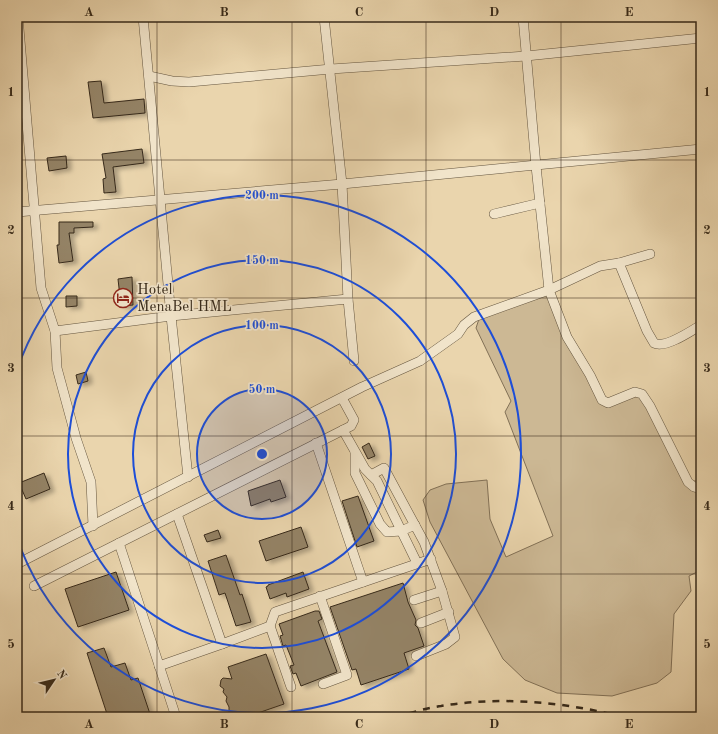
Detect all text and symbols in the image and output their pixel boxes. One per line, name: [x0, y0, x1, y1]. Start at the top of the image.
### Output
text: A: [84, 6, 94, 19]
text: B: [219, 6, 229, 19]
text: C: [355, 6, 363, 19]
text: D: [489, 6, 499, 19]
text: E: [625, 6, 634, 19]
text: 1: [7, 86, 15, 99]
text: 1: [703, 86, 711, 99]
text: 200 m: [245, 190, 279, 202]
text: 2: [7, 224, 15, 237]
text: 2: [703, 224, 711, 237]
text: 150 m: [245, 254, 279, 267]
place label: Hotel MenaBel HML: [137, 283, 232, 315]
hotel icon: Hotel MenaBel HML: [112, 287, 134, 309]
text: 100 m: [245, 320, 279, 332]
text: 3: [7, 362, 15, 375]
text: 3: [703, 362, 711, 375]
text: 50 m: [249, 383, 276, 396]
centre of rings: [255, 447, 269, 461]
text: 4: [7, 500, 15, 513]
text: 4: [703, 500, 711, 513]
text: 5: [7, 638, 15, 651]
text: 5: [703, 638, 711, 651]
north arrow: [34, 660, 74, 700]
text: N: [54, 669, 68, 682]
text: A: [84, 718, 94, 731]
text: B: [219, 718, 229, 731]
text: C: [355, 718, 363, 731]
text: D: [489, 718, 499, 731]
text: E: [625, 718, 634, 731]

